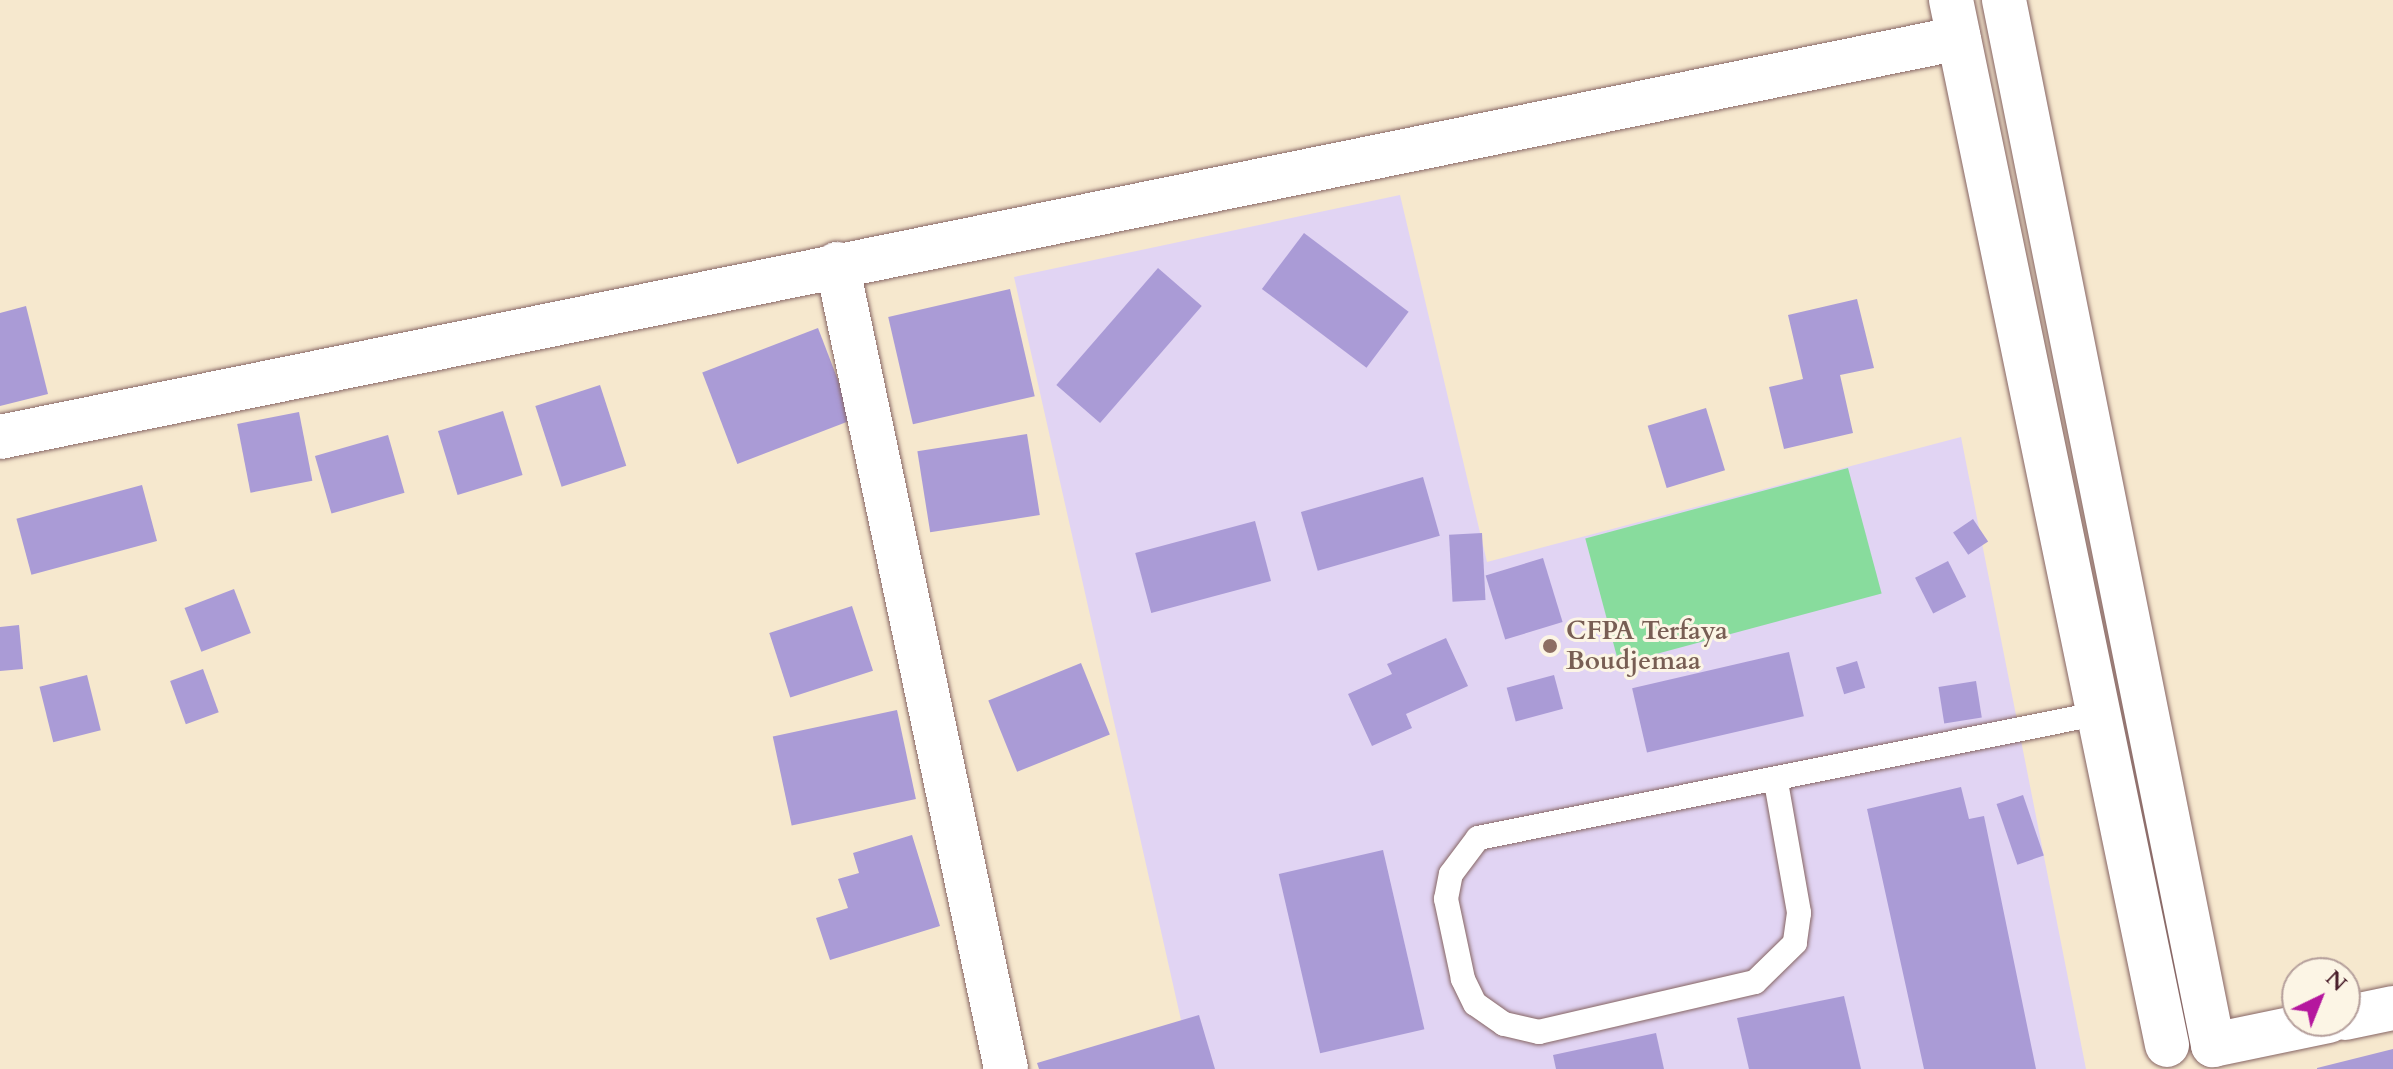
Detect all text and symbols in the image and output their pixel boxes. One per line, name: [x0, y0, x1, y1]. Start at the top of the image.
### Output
place label: CFPA Terfaya Boudjemaa: [1566, 615, 1728, 676]
marker: CFPA Terfaya Boudjemaa: [1541, 637, 1559, 655]
north arrow: [2281, 957, 2361, 1037]
text: N: [2319, 963, 2353, 998]

